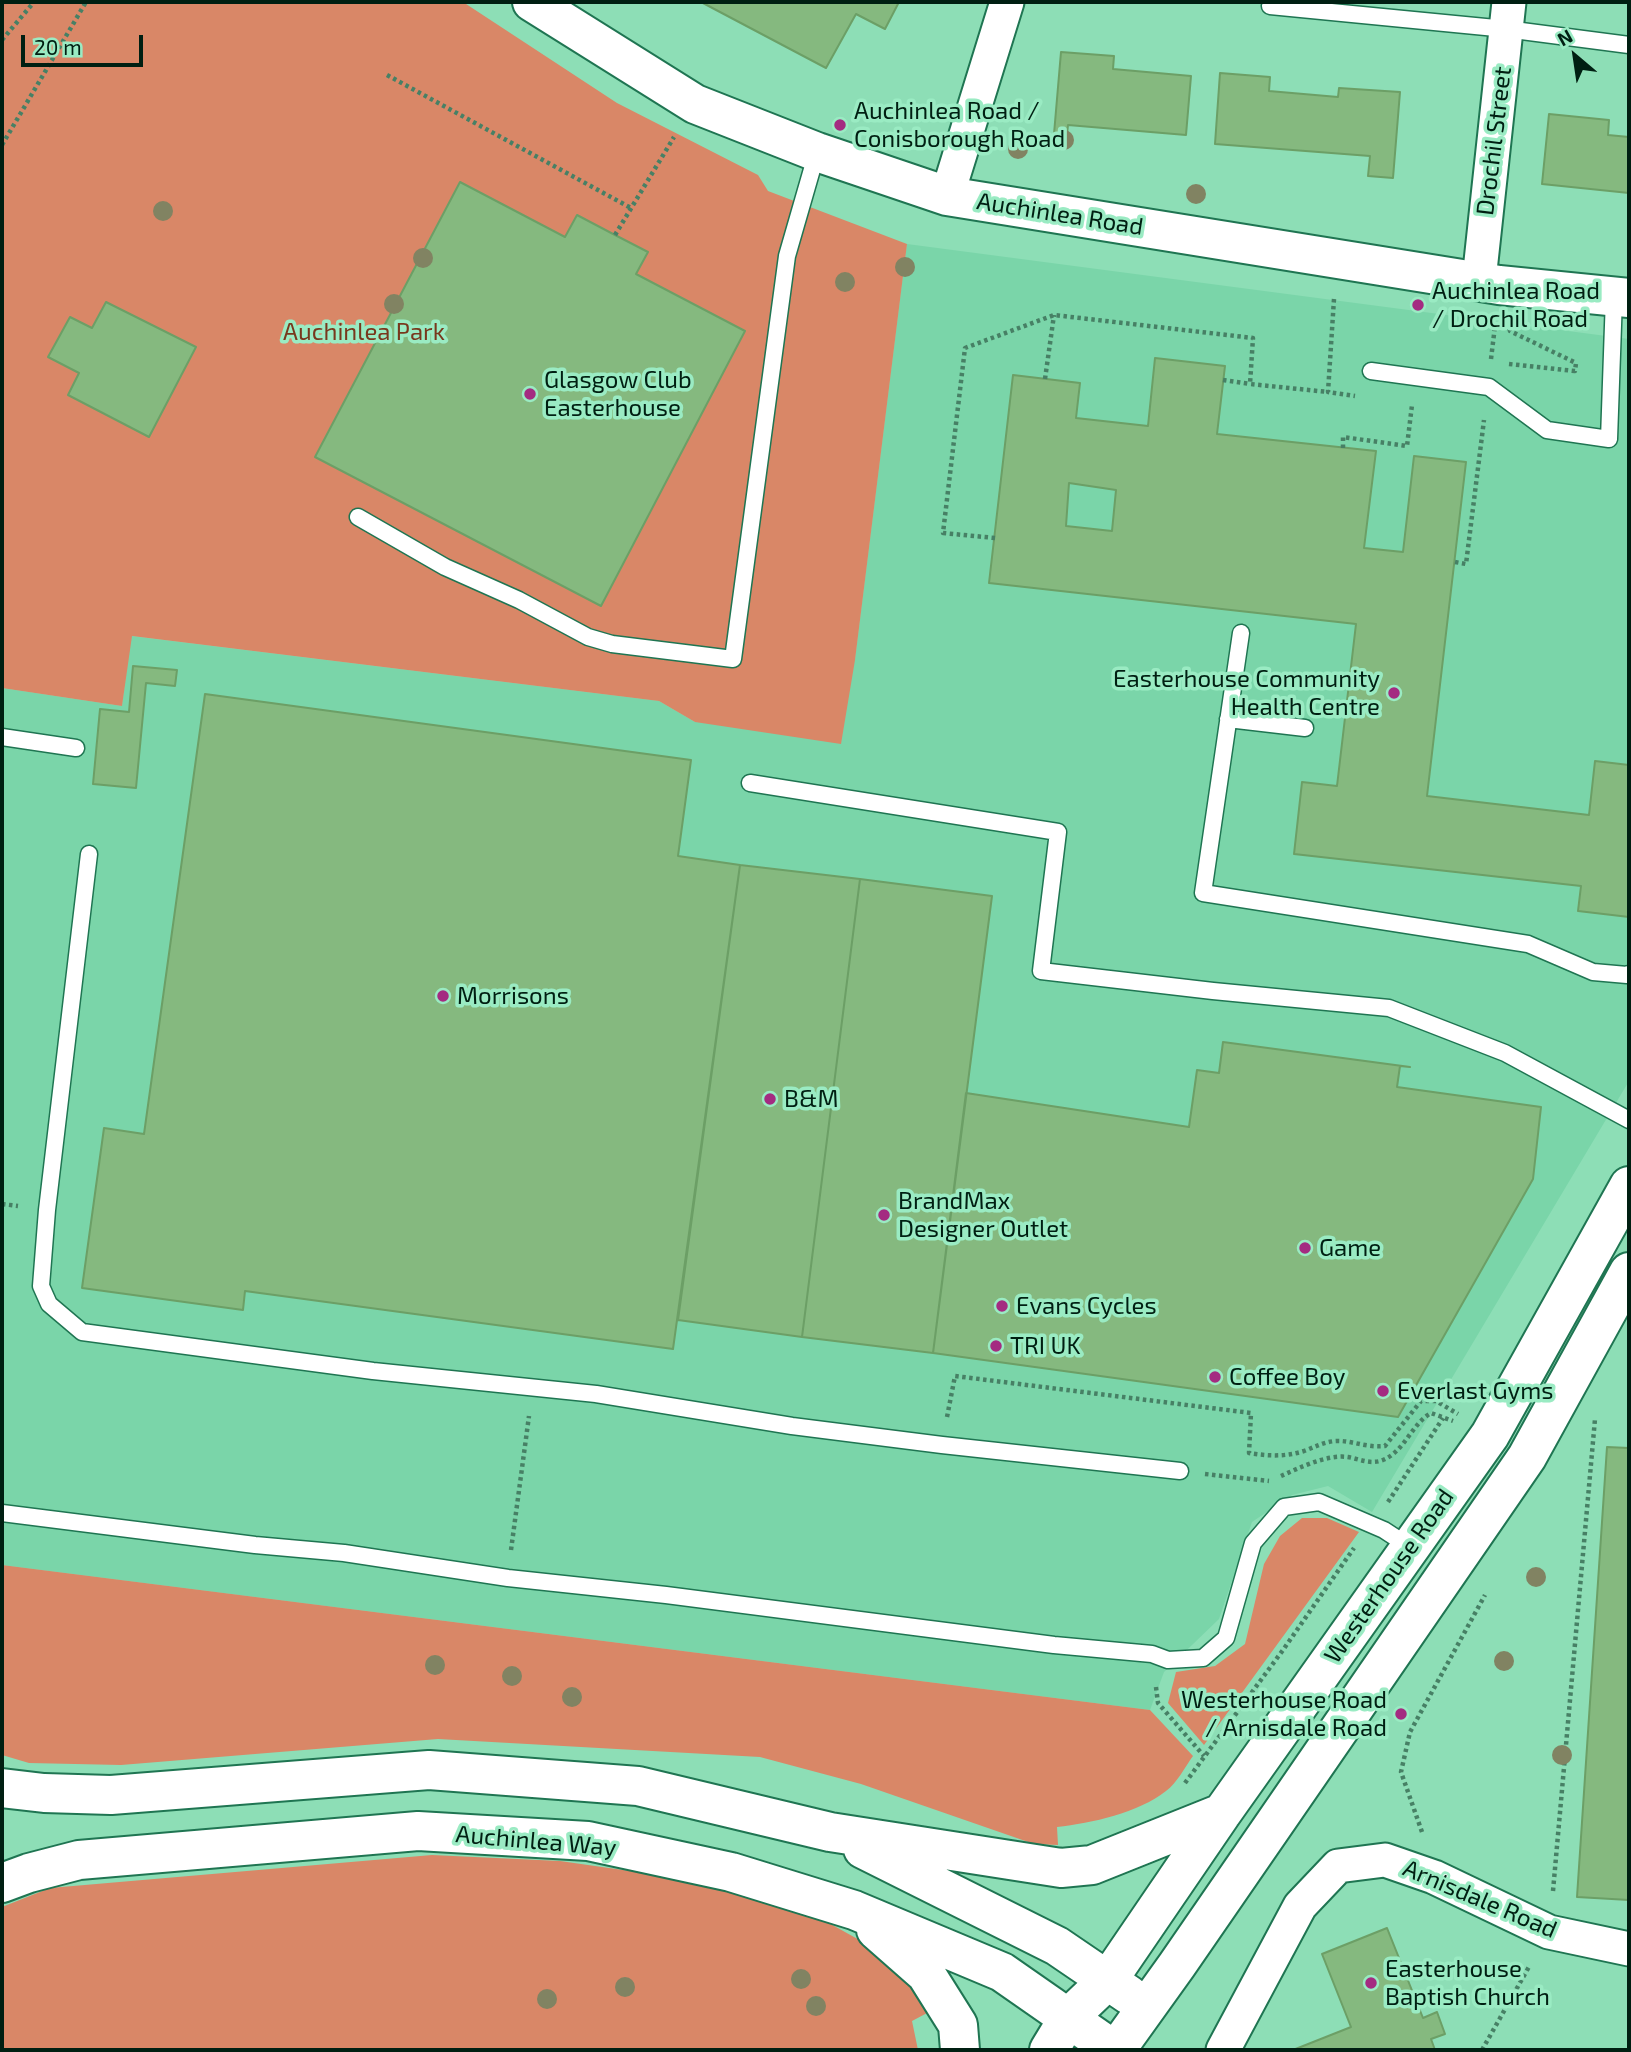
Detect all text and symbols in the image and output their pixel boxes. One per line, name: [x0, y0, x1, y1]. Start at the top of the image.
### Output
scale bar: [24, 21, 147, 65]
north arrow: [1540, 21, 1610, 91]
text: N: [1553, 24, 1576, 51]
text: 20 m: [34, 34, 82, 59]
street label: Drochil Street: [1471, 65, 1517, 217]
place label: Auchinlea Road / Conisborough Road: [854, 97, 1065, 153]
marker: Auchinlea Road / Conisborough Road: [832, 117, 848, 133]
street label: Auchinlea Road: [975, 187, 1145, 241]
place label: Auchinlea Road / Drochil Road: [1432, 277, 1600, 333]
marker: Auchinlea Road / Drochil Road: [1410, 297, 1426, 313]
park label: Auchinlea Park: [283, 318, 445, 346]
place label: Glasgow Club Easterhouse: [544, 366, 692, 422]
marker: Glasgow Club Easterhouse: [522, 386, 538, 402]
place label: Easterhouse Community Health Centre: [1113, 665, 1380, 721]
marker: Easterhouse Community Health Centre: [1386, 685, 1402, 701]
place label: Morrisons: [457, 982, 569, 1010]
marker: Morrisons: [435, 988, 451, 1004]
place label: B&M: [784, 1085, 838, 1113]
marker: B&M: [762, 1091, 778, 1107]
place label: BrandMax Designer Outlet: [898, 1187, 1068, 1243]
marker: BrandMax Designer Outlet: [876, 1207, 892, 1223]
place label: Game: [1319, 1234, 1381, 1262]
marker: Game: [1297, 1240, 1313, 1256]
place label: Evans Cycles: [1016, 1292, 1157, 1320]
marker: Evans Cycles: [994, 1298, 1010, 1314]
place label: TRI UK: [1010, 1332, 1081, 1360]
marker: TRI UK: [988, 1338, 1004, 1354]
place label: Coffee Boy: [1229, 1363, 1345, 1391]
marker: Coffee Boy: [1207, 1369, 1223, 1385]
place label: Everlast Gyms: [1397, 1377, 1554, 1405]
marker: Everlast Gyms: [1375, 1383, 1391, 1399]
street label: Westerhouse Road: [1318, 1483, 1460, 1669]
place label: Westerhouse Road / Arnisdale Road: [1181, 1686, 1387, 1742]
marker: Westerhouse Road / Arnisdale Road: [1393, 1706, 1409, 1722]
street label: Auchinlea Way: [455, 1820, 617, 1862]
street label: Arnisdale Road: [1399, 1854, 1561, 1944]
place label: Easterhouse Baptish Church: [1385, 1955, 1550, 2011]
marker: Easterhouse Baptish Church: [1363, 1975, 1379, 1991]

